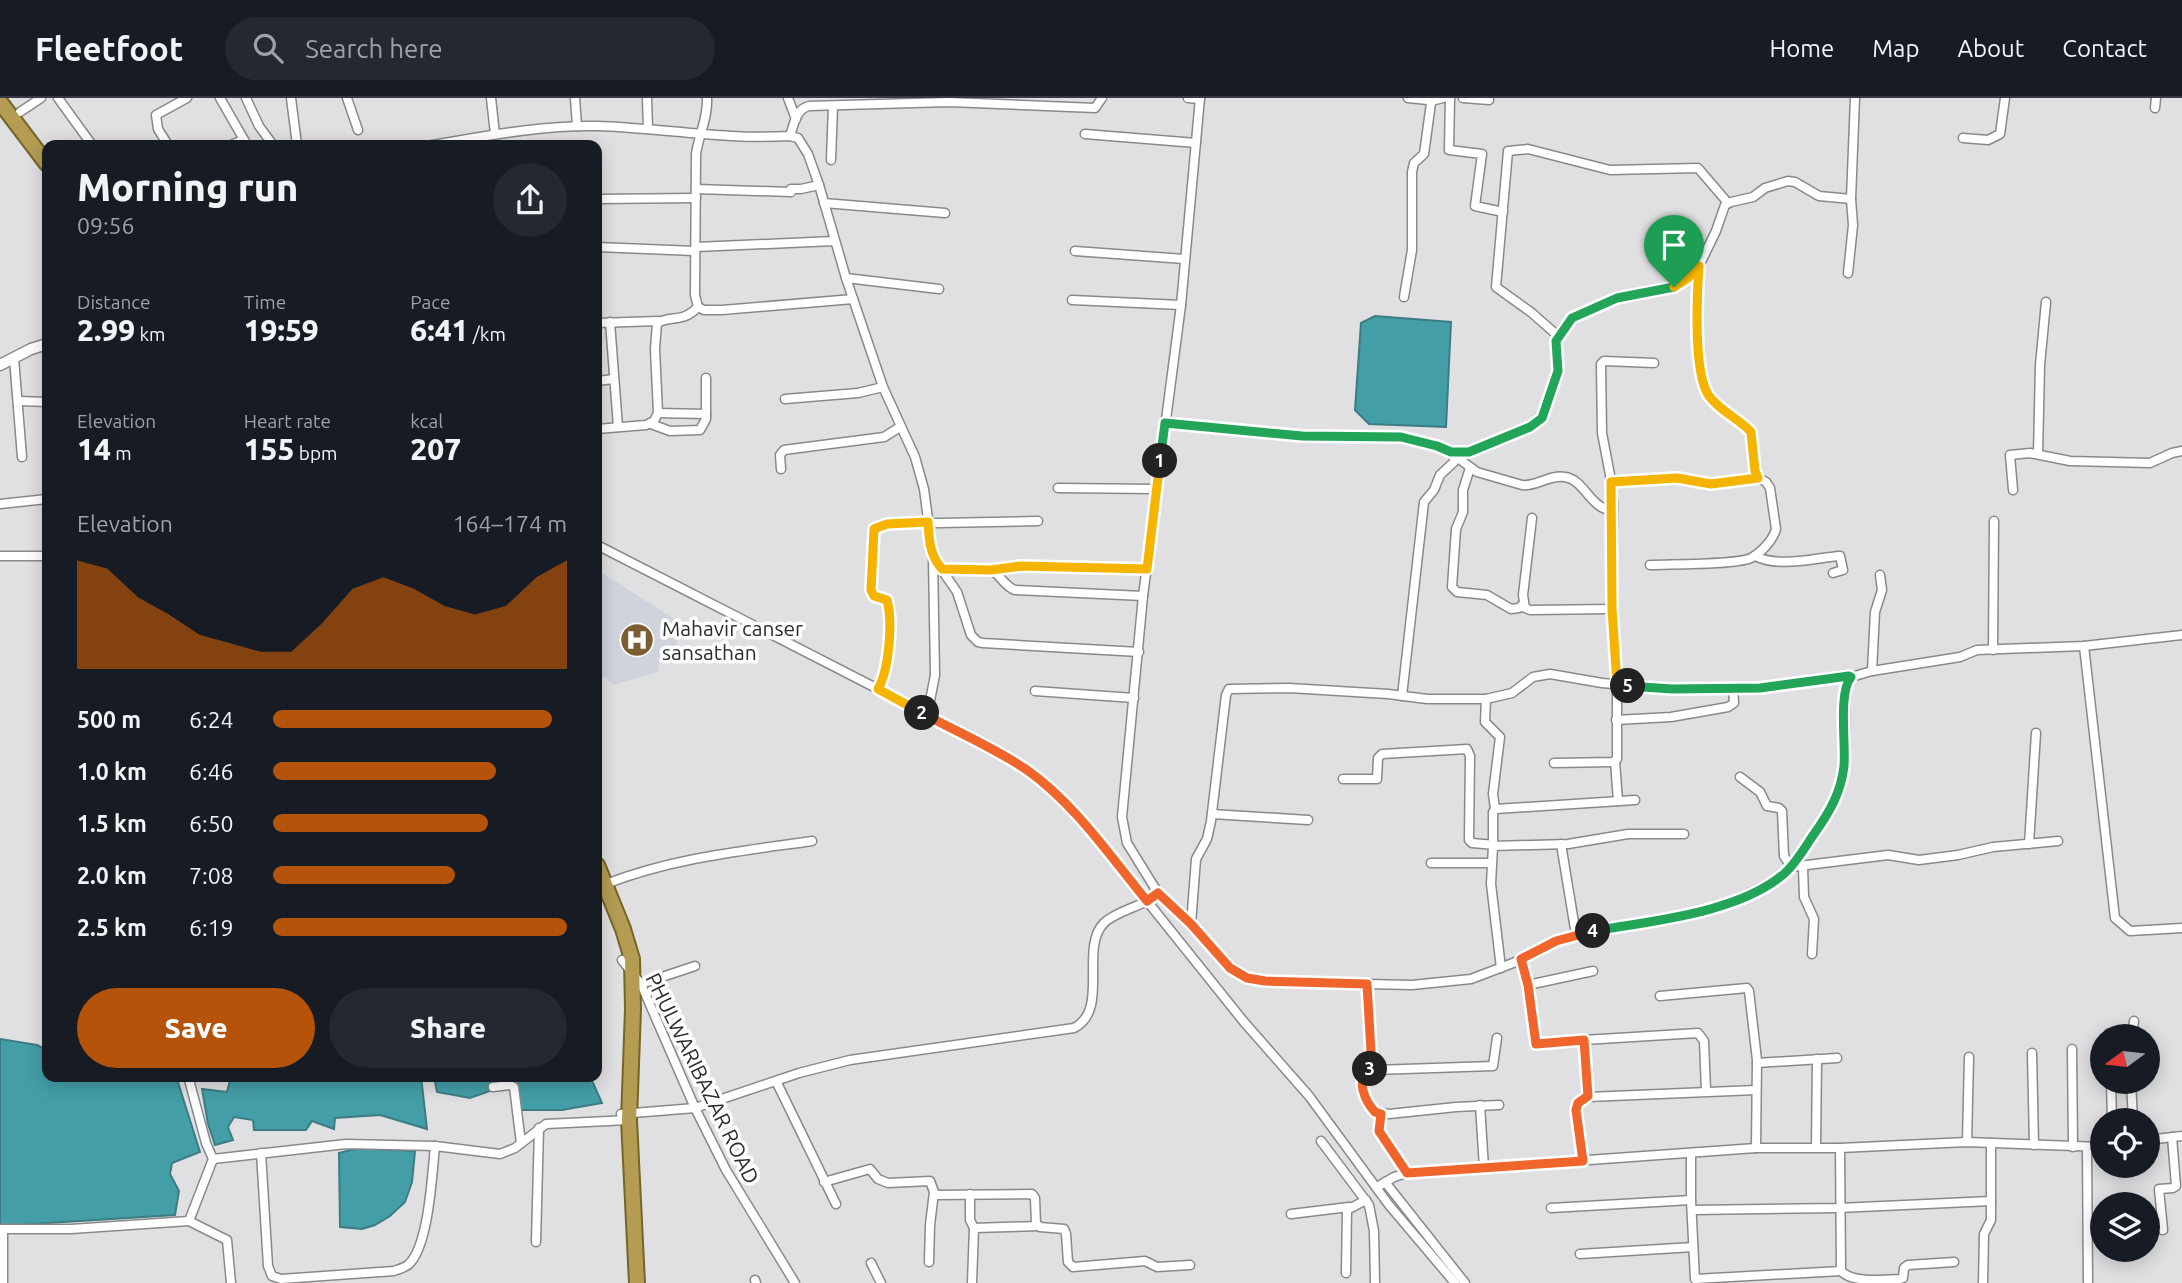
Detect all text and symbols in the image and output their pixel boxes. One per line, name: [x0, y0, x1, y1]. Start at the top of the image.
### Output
search box: [225, 17, 715, 80]
icon: search: [249, 29, 287, 67]
text: Fleetfoot: [35, 30, 183, 67]
text: Search here: [305, 34, 443, 63]
text: Home: [1769, 35, 1834, 62]
text: Map: [1872, 35, 1919, 62]
text: About: [1957, 35, 2024, 62]
text: Contact: [2062, 35, 2147, 62]
button: share: [493, 163, 567, 237]
text: Morning run: [77, 166, 298, 208]
text: 09:56: [77, 213, 135, 238]
pin: [1644, 215, 1704, 287]
icon: arrive: [1655, 226, 1693, 264]
text: Distance: [77, 291, 151, 313]
text: Time: [244, 291, 286, 313]
text: Pace: [410, 291, 451, 313]
text: 2.99: [77, 313, 135, 347]
text: 19:59: [244, 313, 319, 347]
text: 6:41: [410, 313, 468, 347]
text: km: [135, 323, 165, 345]
text: /km: [468, 323, 506, 345]
text: Elevation: [77, 410, 156, 432]
text: Heart rate: [244, 410, 331, 432]
text: kcal: [410, 410, 443, 432]
text: 14: [77, 432, 111, 466]
text: 155: [244, 432, 294, 466]
text: 207: [410, 432, 461, 466]
text: m: [111, 442, 132, 464]
text: bpm: [294, 442, 337, 464]
pin: 1: [1142, 444, 1178, 478]
text: 1: [1154, 449, 1165, 471]
text: Elevation: [77, 511, 173, 536]
text: 164–174 m: [453, 511, 567, 536]
place label: Mahavir canser sansathan: [662, 616, 803, 664]
hospital icon: Mahavir canser sansathan: [618, 621, 656, 659]
pin: 5: [1610, 668, 1646, 704]
text: 5: [1622, 674, 1633, 696]
pin: 2: [904, 696, 940, 730]
text: 2: [916, 701, 927, 723]
text: 500 m: [77, 707, 141, 732]
text: 6:24: [189, 707, 234, 732]
text: 1.0 km: [77, 759, 147, 784]
text: 6:46: [189, 759, 234, 784]
text: 1.5 km: [77, 811, 147, 836]
text: 6:50: [189, 811, 234, 836]
text: 2.0 km: [77, 863, 147, 888]
text: 7:08: [189, 863, 234, 888]
pin: 4: [1576, 914, 1610, 948]
text: 2.5 km: [77, 915, 147, 940]
text: 6:19: [189, 915, 234, 940]
text: 4: [1587, 919, 1598, 941]
street label: PHULWARIBAZAR ROAD: [641, 969, 765, 1187]
button: Save: [77, 988, 315, 1068]
button: Share: [329, 988, 567, 1068]
north arrow: [2090, 1024, 2160, 1094]
map controls: [2090, 1024, 2160, 1262]
pin: 3: [1352, 1052, 1388, 1086]
text: 3: [1364, 1057, 1375, 1079]
button: locate: [2090, 1108, 2160, 1178]
button: layers: [2090, 1192, 2160, 1262]

